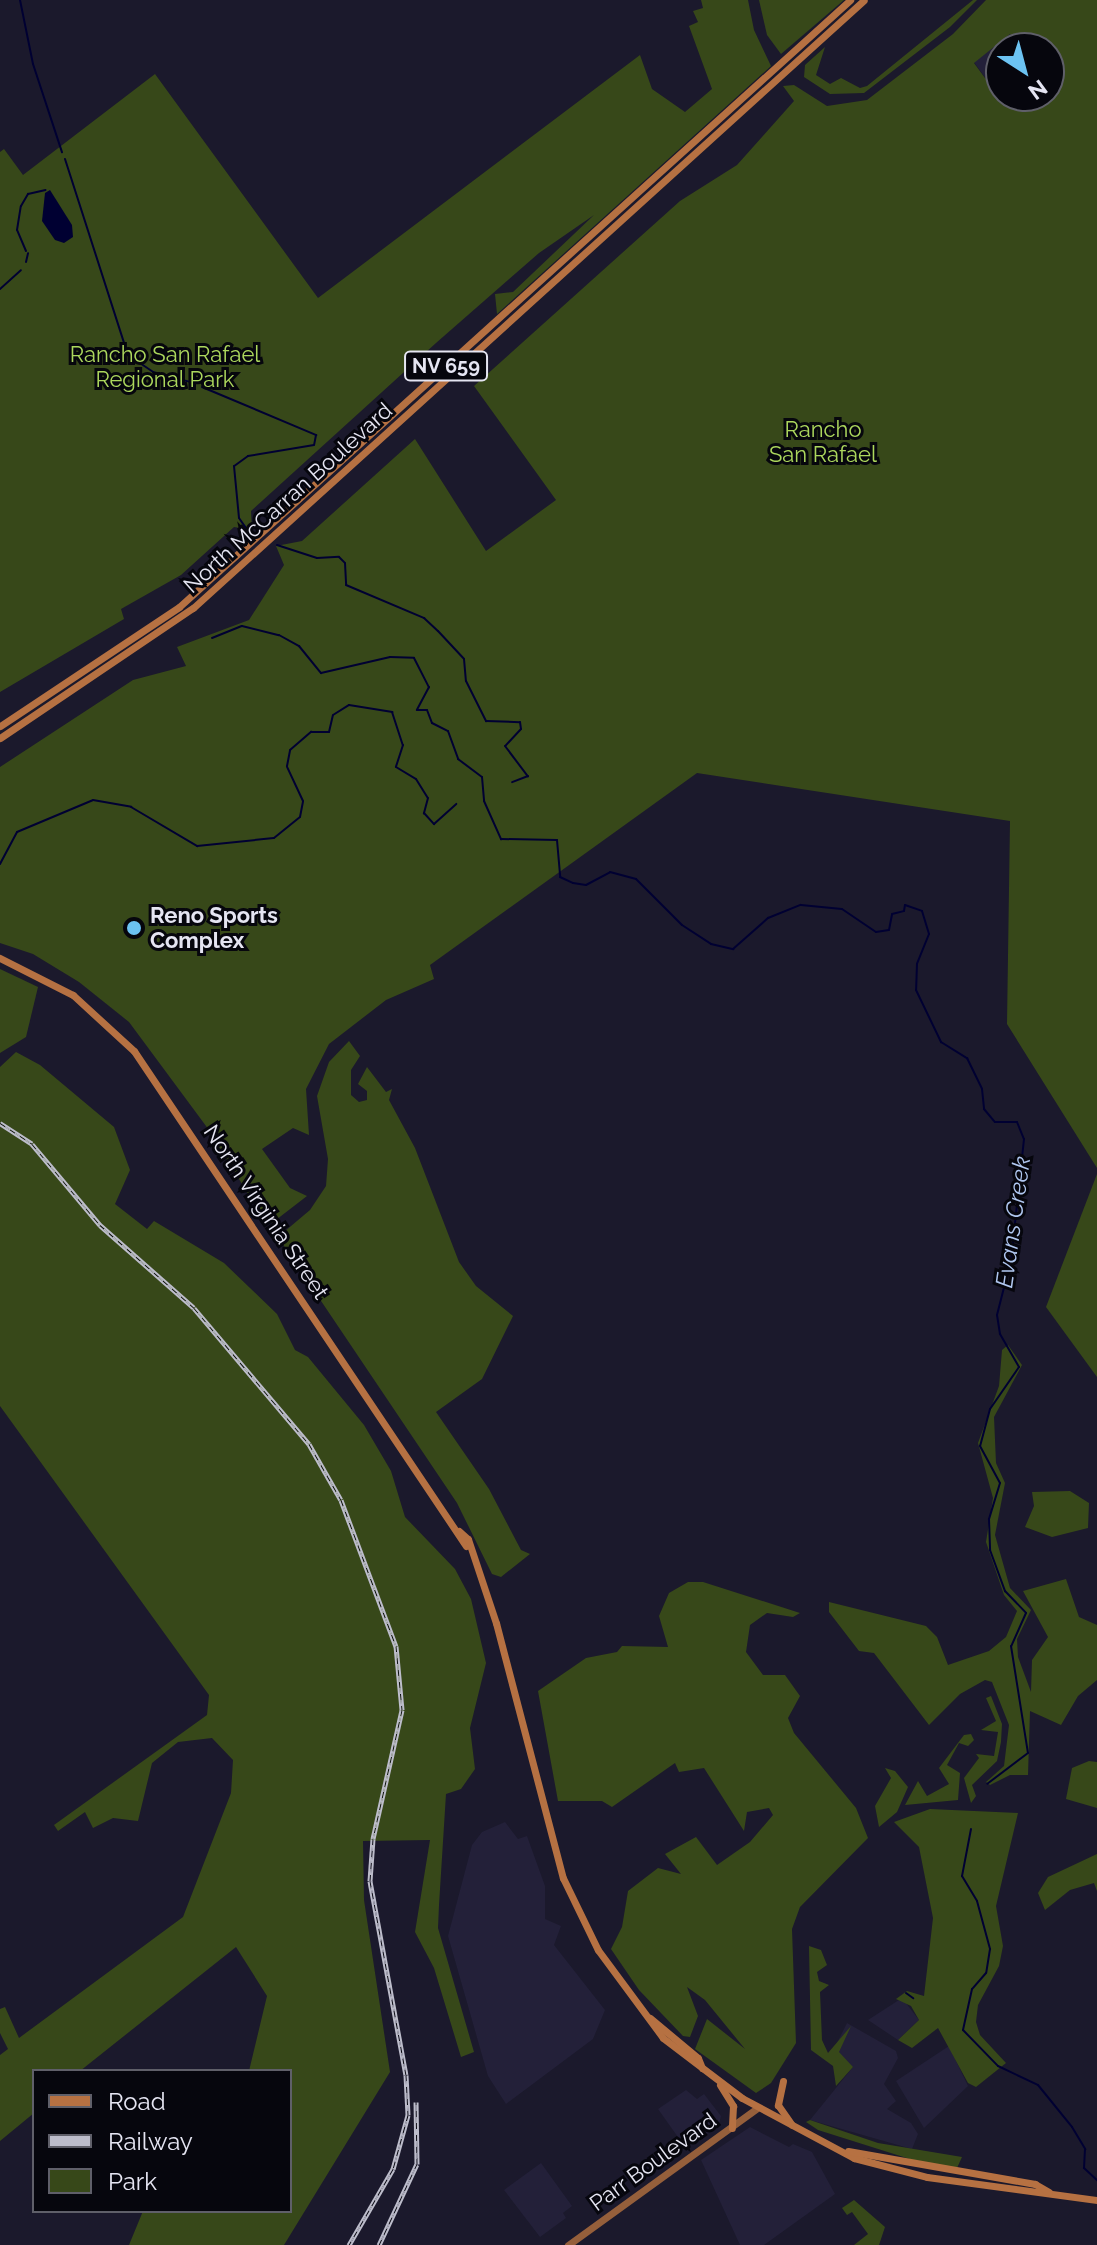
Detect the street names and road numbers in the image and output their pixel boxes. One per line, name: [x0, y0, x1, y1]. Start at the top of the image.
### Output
road number: NV 659: [402, 350, 490, 382]
street label: North McCarran Boulevard: [178, 397, 398, 599]
street label: North Virginia Street: [198, 1120, 334, 1304]
street label: Parr Boulevard: [584, 2107, 722, 2217]

